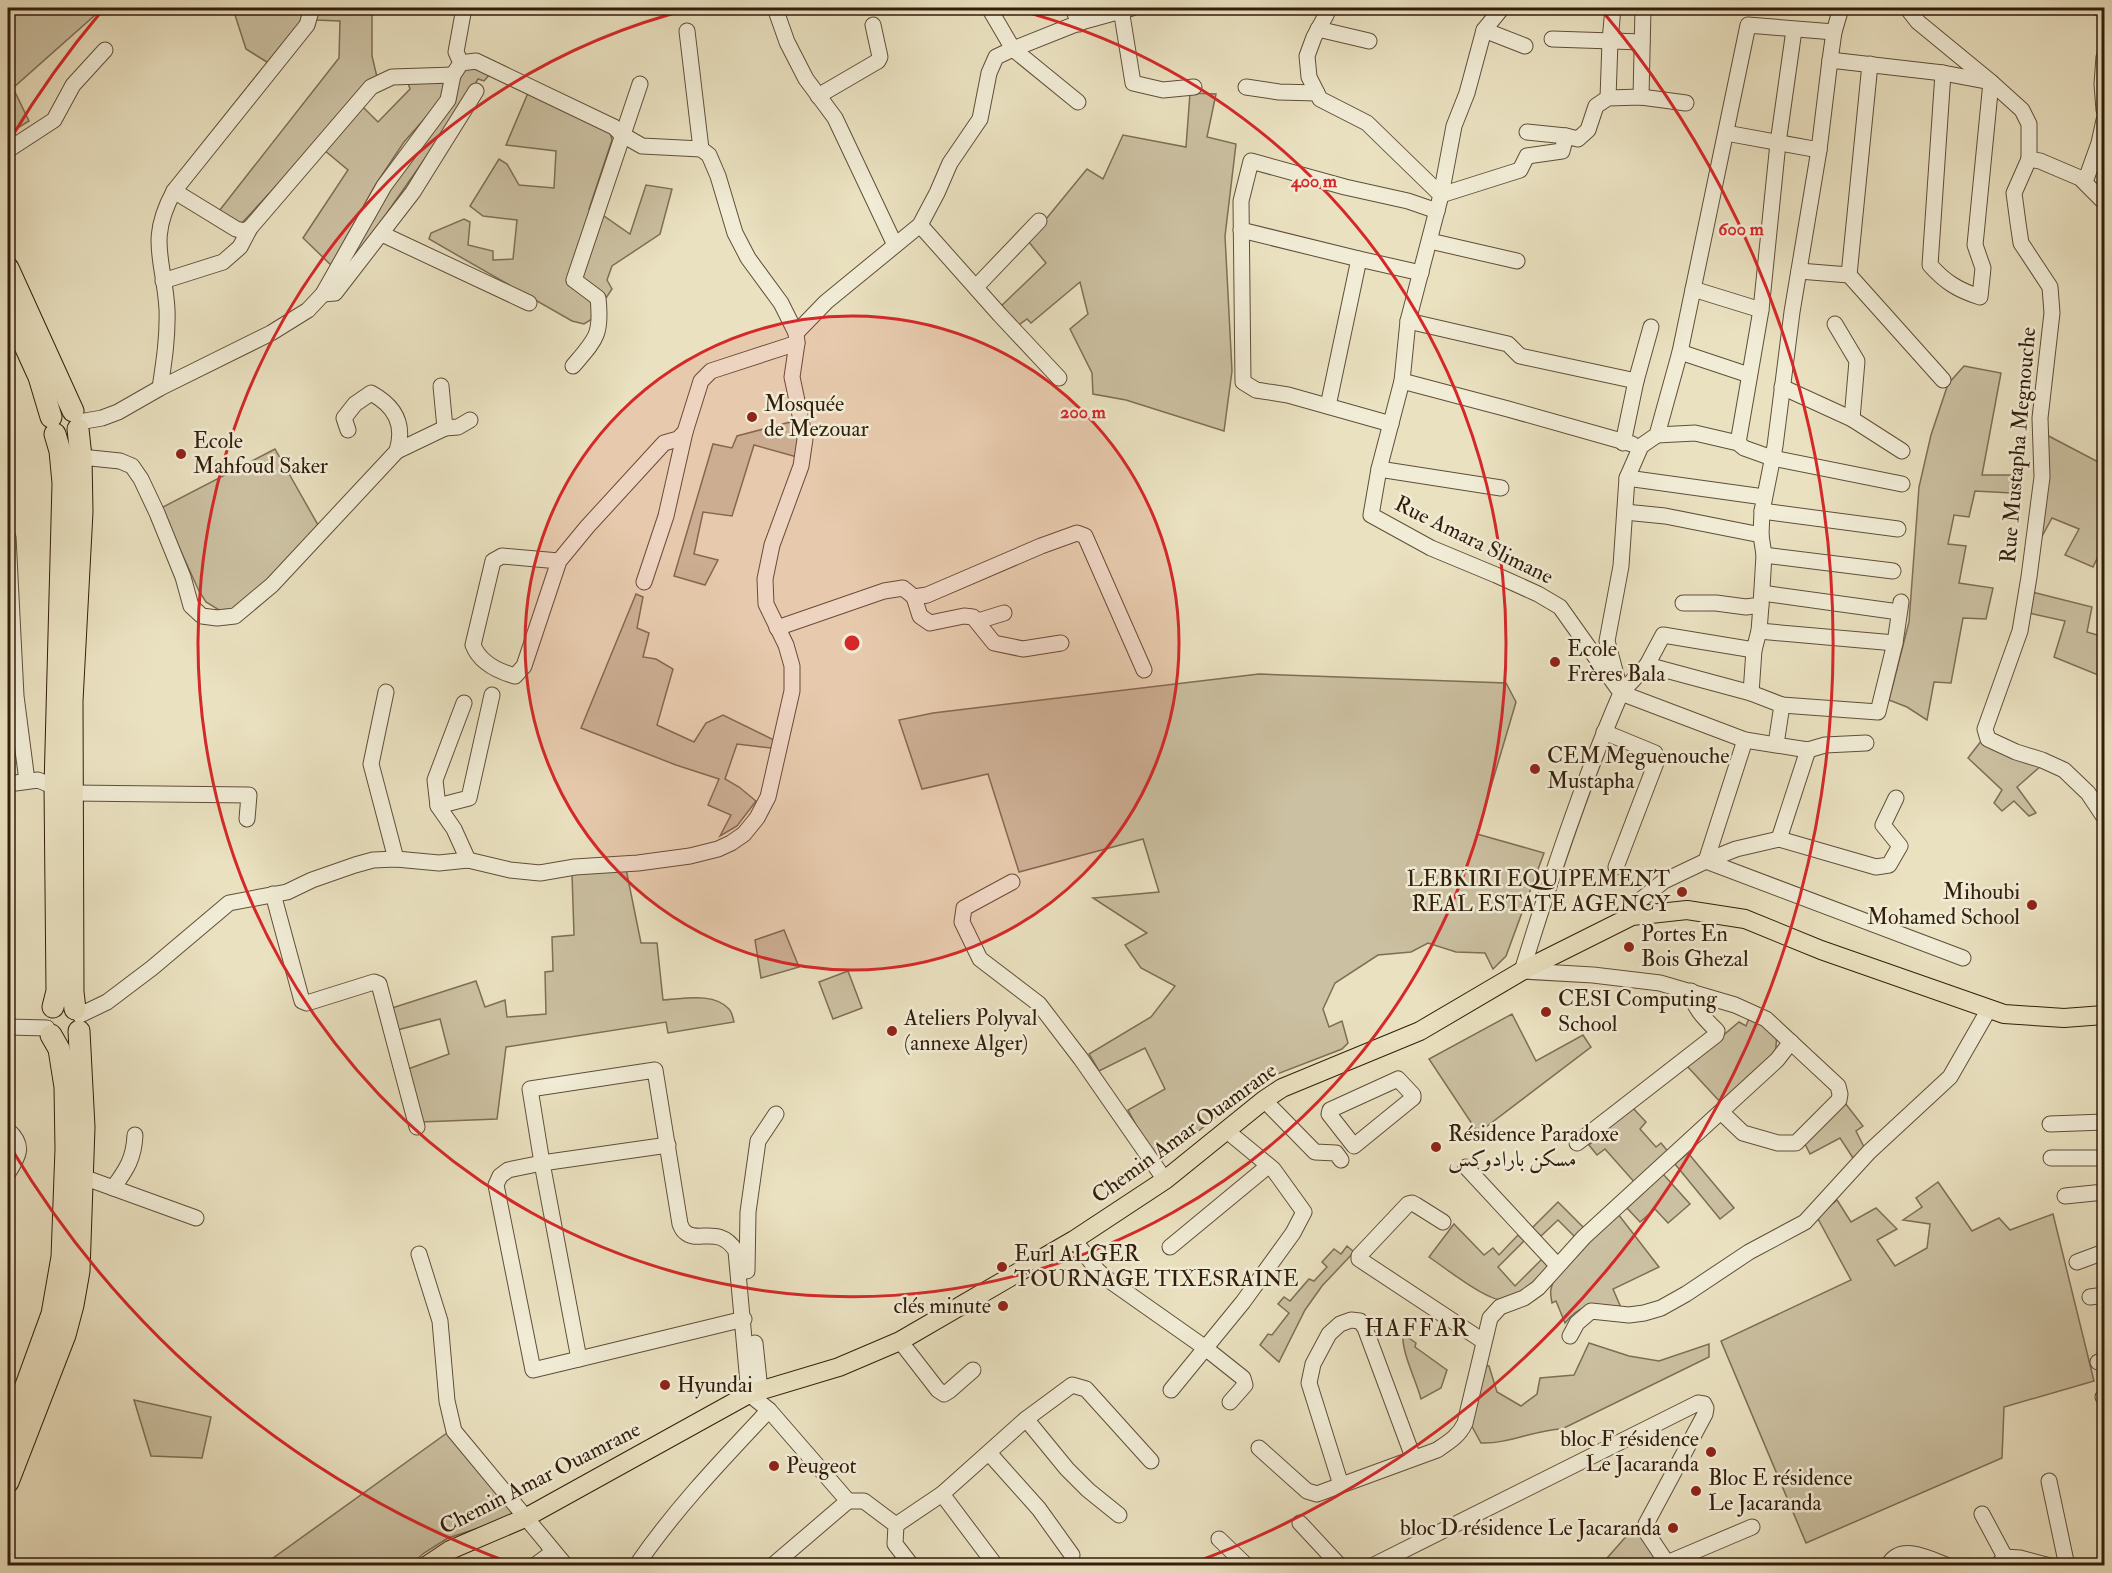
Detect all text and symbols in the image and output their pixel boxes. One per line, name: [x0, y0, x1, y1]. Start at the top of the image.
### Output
text: 400 m: [1290, 170, 1338, 193]
text: 600 m: [1718, 218, 1765, 241]
street label: Rue Mustapha Megnouche: [1994, 326, 2043, 564]
place label: Mosquée de Mezouar: [764, 390, 869, 443]
text: 200 m: [1060, 401, 1107, 424]
marker: Mosquée de Mezouar: [745, 410, 759, 424]
place label: Ecole Mahfoud Saker: [193, 427, 329, 480]
marker: Ecole Mahfoud Saker: [174, 447, 188, 461]
street label: Rue Amara Slimane: [1390, 489, 1558, 591]
centre of rings: [842, 633, 862, 653]
place label: Ecole Frères Bala: [1567, 635, 1666, 688]
marker: Ecole Frères Bala: [1548, 655, 1562, 669]
place label: CEM Meguenouche Mustapha: [1547, 742, 1729, 796]
marker: CEM Meguenouche Mustapha: [1528, 762, 1542, 776]
place label: LEBKIRI EQUIPEMENT REAL ESTATE AGENCY: [1407, 865, 1671, 918]
place label: Mihoubi Mohamed School: [1867, 878, 2020, 931]
marker: LEBKIRI EQUIPEMENT REAL ESTATE AGENCY: [1675, 885, 1689, 899]
marker: Mihoubi Mohamed School: [2025, 898, 2039, 912]
place label: Portes En Bois Ghezal: [1641, 920, 1749, 973]
marker: Portes En Bois Ghezal: [1622, 940, 1636, 954]
place label: CESI Computing School: [1558, 985, 1718, 1038]
place label: Ateliers Polyval (annexe Alger): [903, 1004, 1038, 1057]
marker: CESI Computing School: [1539, 1005, 1553, 1019]
marker: Ateliers Polyval (annexe Alger): [885, 1024, 899, 1038]
street label: Chemin Amar Ouamrane: [1086, 1056, 1282, 1210]
place label: Résidence Paradoxe مسكن بارادوكس: [1448, 1120, 1619, 1174]
marker: Résidence Paradoxe مسكن بارادوكس: [1429, 1140, 1443, 1154]
place label: Eurl ALGER TOURNAGE TIXESRAINE: [1014, 1240, 1299, 1293]
marker: Eurl ALGER TOURNAGE TIXESRAINE: [995, 1260, 1009, 1274]
place label: clés minute: [893, 1292, 991, 1320]
marker: clés minute: [996, 1299, 1010, 1313]
district label: HAFFAR: [1364, 1313, 1470, 1344]
place label: Hyundai: [677, 1371, 753, 1399]
marker: Hyundai: [658, 1378, 672, 1392]
street label: Chemin Amar Ouamrane: [435, 1415, 645, 1541]
place label: bloc F résidence Le Jacaranda: [1560, 1425, 1700, 1478]
marker: bloc F résidence Le Jacaranda: [1704, 1445, 1718, 1459]
place label: Peugeot: [786, 1452, 857, 1480]
marker: Peugeot: [767, 1459, 781, 1473]
place label: Bloc E résidence Le Jacaranda: [1708, 1464, 1852, 1517]
marker: Bloc E résidence Le Jacaranda: [1689, 1484, 1703, 1498]
place label: bloc D résidence Le Jacaranda: [1400, 1514, 1662, 1542]
marker: bloc D résidence Le Jacaranda: [1666, 1521, 1680, 1535]

